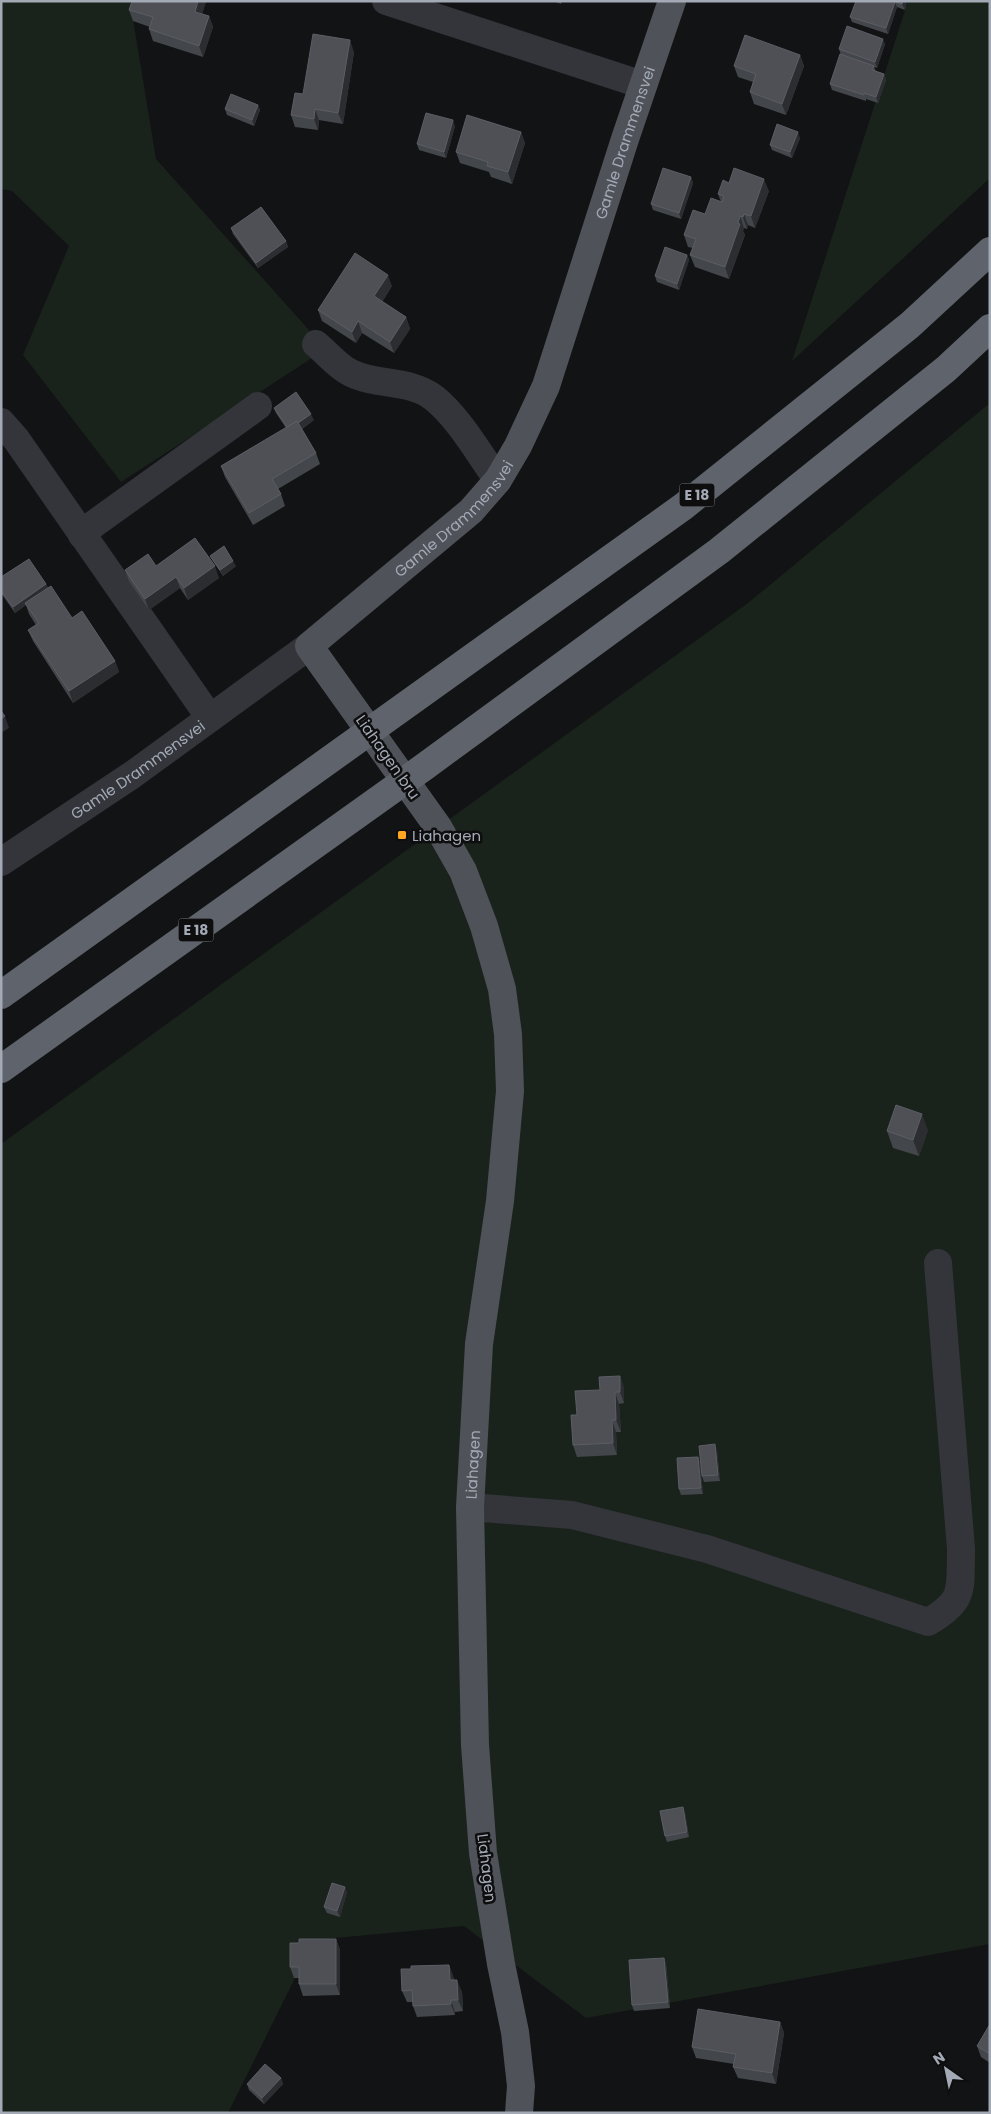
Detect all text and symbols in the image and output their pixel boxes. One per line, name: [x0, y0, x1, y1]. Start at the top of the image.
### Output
street label: Gamle Drammensvei: [590, 63, 660, 222]
street label: Gamle Drammensvei: [390, 456, 518, 581]
road number: E 18: [680, 484, 714, 506]
street label: Liahagen bru: [351, 711, 425, 803]
street label: Gamle Drammensvei: [66, 715, 209, 824]
place label: Liahagen: [412, 825, 481, 846]
marker: Liahagen: [396, 829, 408, 841]
road number: E 18: [178, 918, 214, 942]
street label: Liahagen: [460, 1430, 485, 1500]
street label: Liahagen: [472, 1832, 502, 1904]
north arrow: [921, 2044, 971, 2094]
text: N: [929, 2047, 949, 2069]

